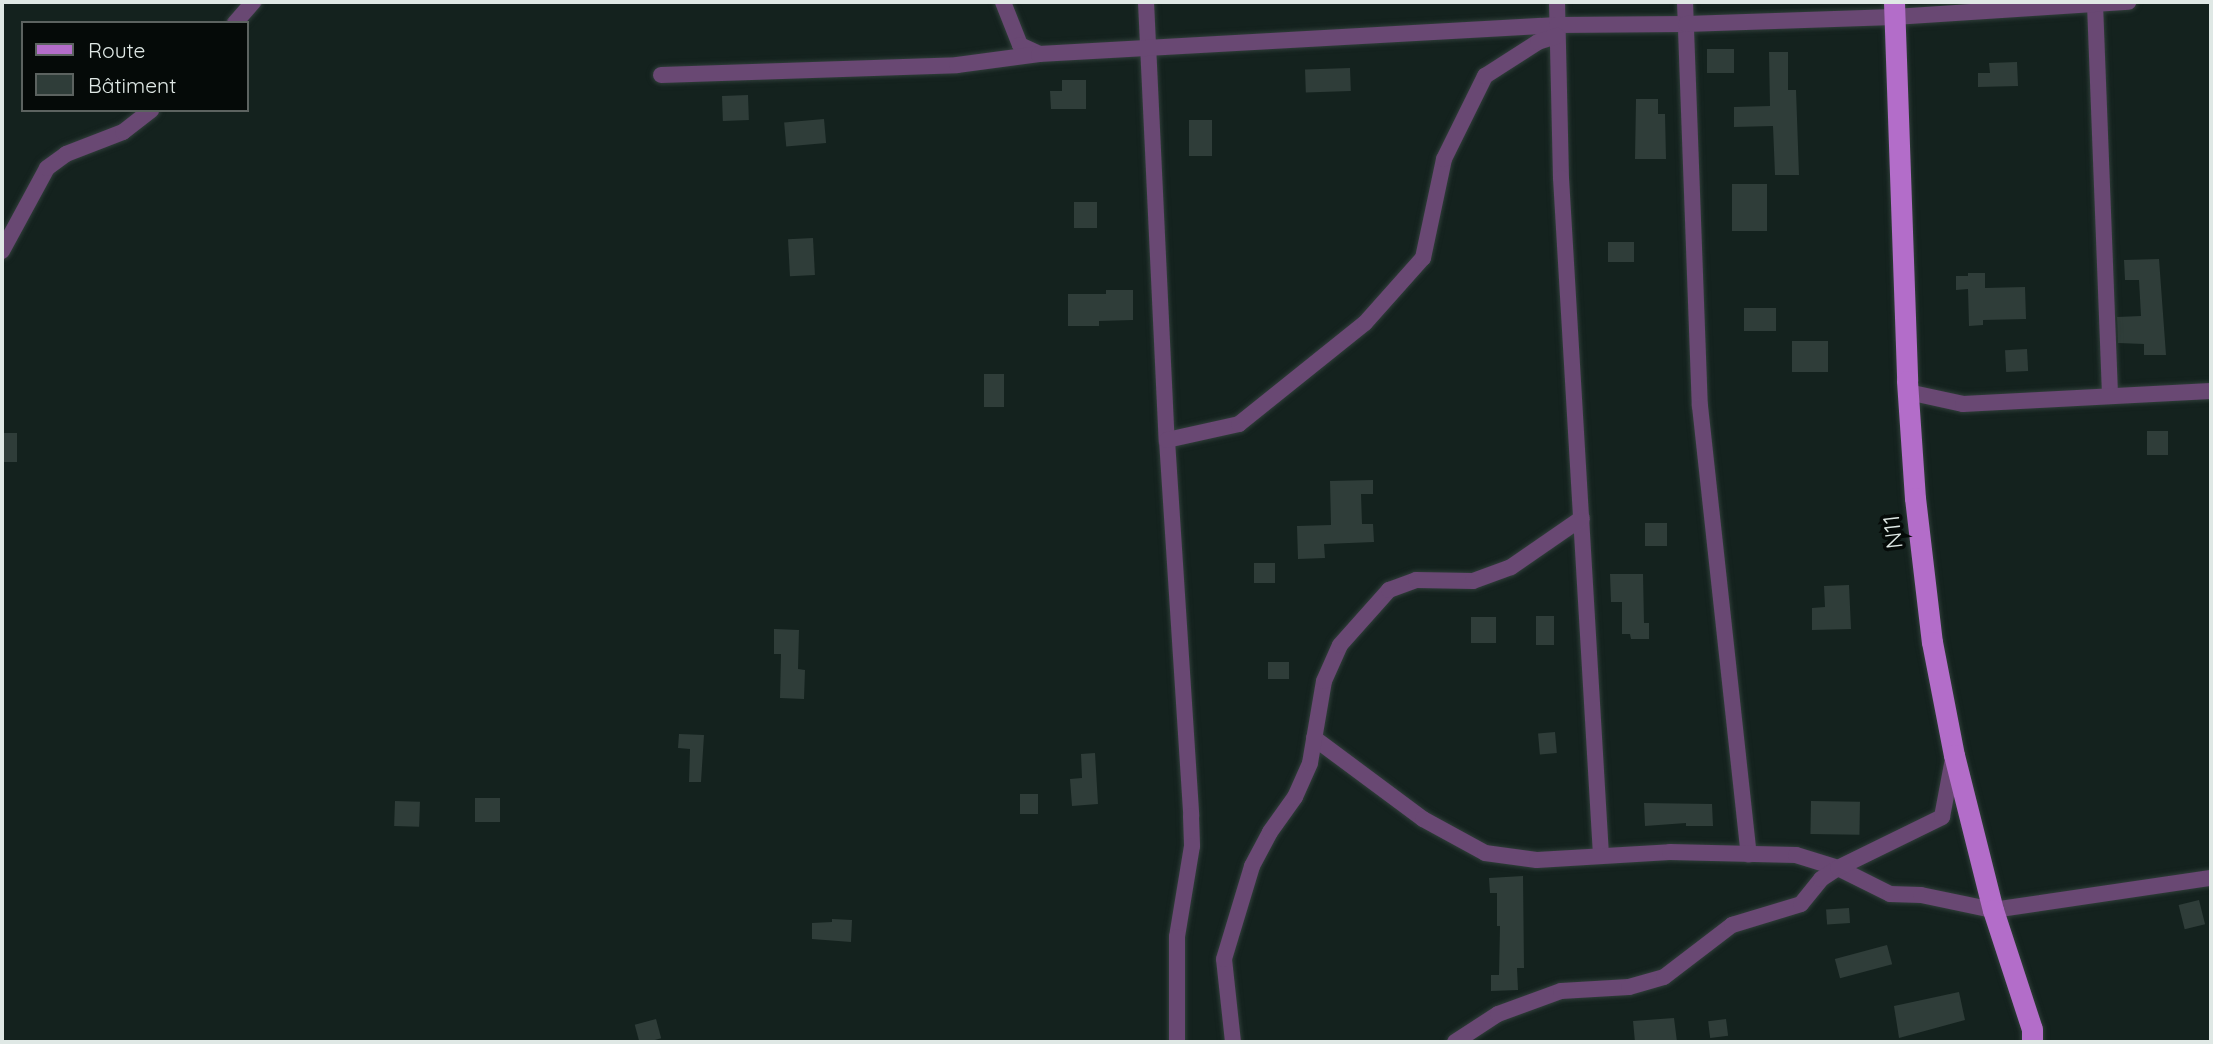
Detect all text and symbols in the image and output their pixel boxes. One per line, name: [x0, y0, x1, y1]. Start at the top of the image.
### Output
legend: [21, 21, 248, 112]
text: Route: [88, 37, 145, 63]
text: Bâtiment: [88, 72, 176, 98]
street label: N11: [1877, 514, 1909, 550]

